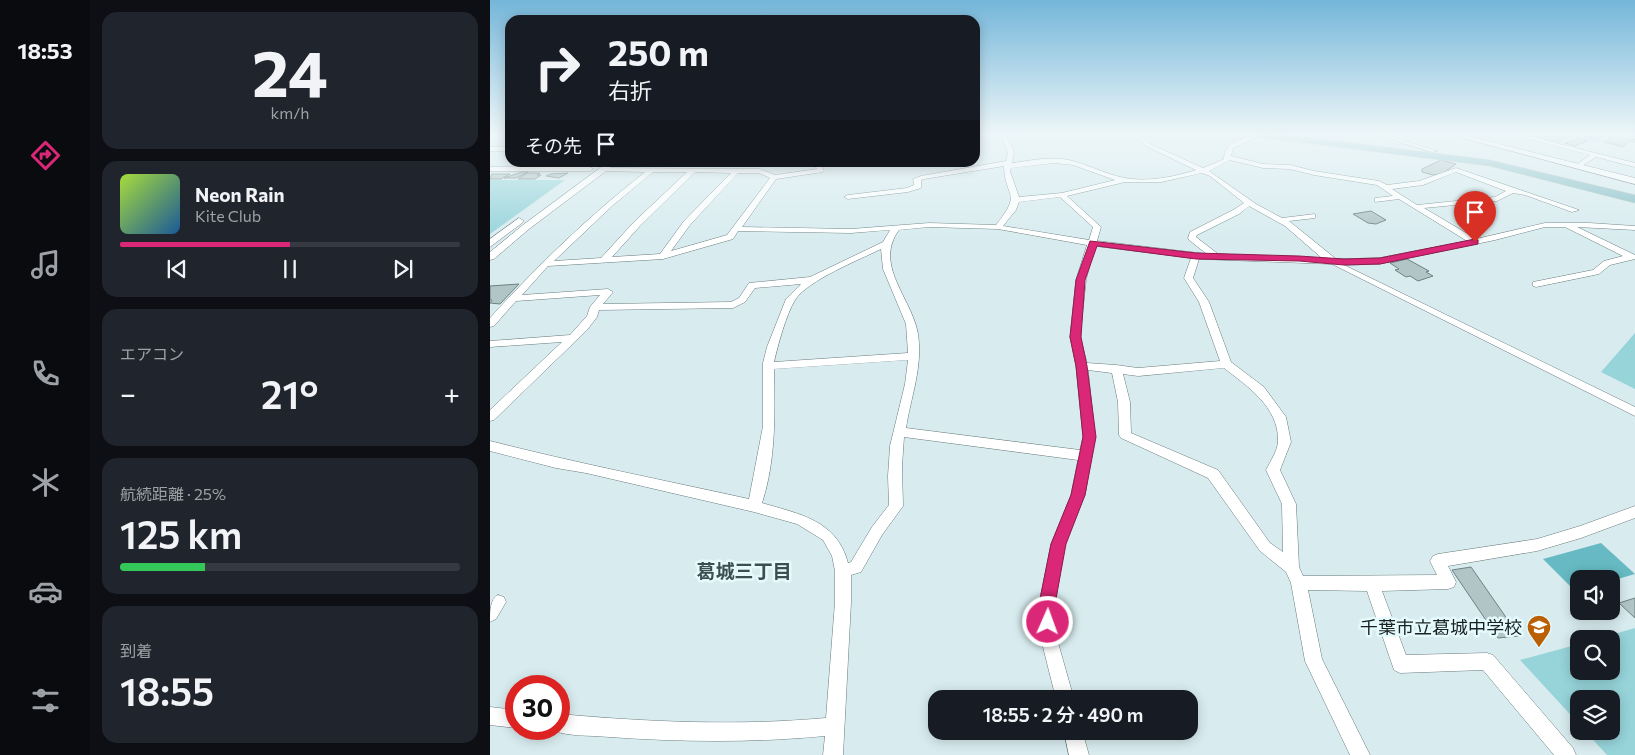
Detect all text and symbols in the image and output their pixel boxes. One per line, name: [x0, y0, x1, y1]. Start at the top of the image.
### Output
text: 250 m: [608, 30, 709, 73]
text: 24: [252, 31, 328, 110]
icon: right: [525, 35, 590, 100]
text: 18:53: [17, 37, 73, 64]
text: 右折: [608, 77, 652, 104]
text: km/h: [271, 103, 309, 122]
icon: arrive: [592, 130, 620, 158]
text: その先: [525, 134, 582, 157]
icon: directions: [28, 138, 63, 173]
text: Neon Rain: [195, 183, 285, 206]
pin: [1454, 191, 1496, 242]
icon: arrive: [1461, 198, 1489, 226]
text: Kite Club: [195, 206, 261, 225]
icon: music: [28, 247, 63, 282]
icon: previous: [163, 255, 191, 283]
icon: pause: [276, 255, 304, 283]
icon: next: [389, 255, 417, 283]
text: エアコン: [120, 344, 184, 363]
icon: phone: [28, 356, 63, 391]
text: 21°: [261, 370, 318, 417]
text: −: [120, 376, 136, 410]
text: +: [444, 376, 460, 410]
icon: climate: [28, 465, 63, 500]
text: 航続距離 · 25%: [120, 484, 226, 503]
text: 125 km: [120, 510, 242, 557]
district label: 葛城三丁目: [696, 559, 792, 582]
map controls: [1570, 570, 1620, 740]
button: sound: [1570, 570, 1620, 620]
icon: car: [28, 574, 63, 609]
position arrow: [1021, 595, 1073, 647]
school or university icon: 千葉市立葛城中学校: [1526, 614, 1552, 648]
place label: 千葉市立葛城中学校: [1360, 616, 1522, 638]
button: search: [1570, 630, 1620, 680]
text: 到着: [120, 641, 152, 660]
text: 18:55: [120, 667, 214, 714]
speed limit sign: 30: [505, 675, 570, 740]
icon: filters: [28, 683, 63, 718]
button: layers: [1570, 690, 1620, 740]
text: 18:55 · 2 分 · 490 m: [983, 703, 1143, 726]

